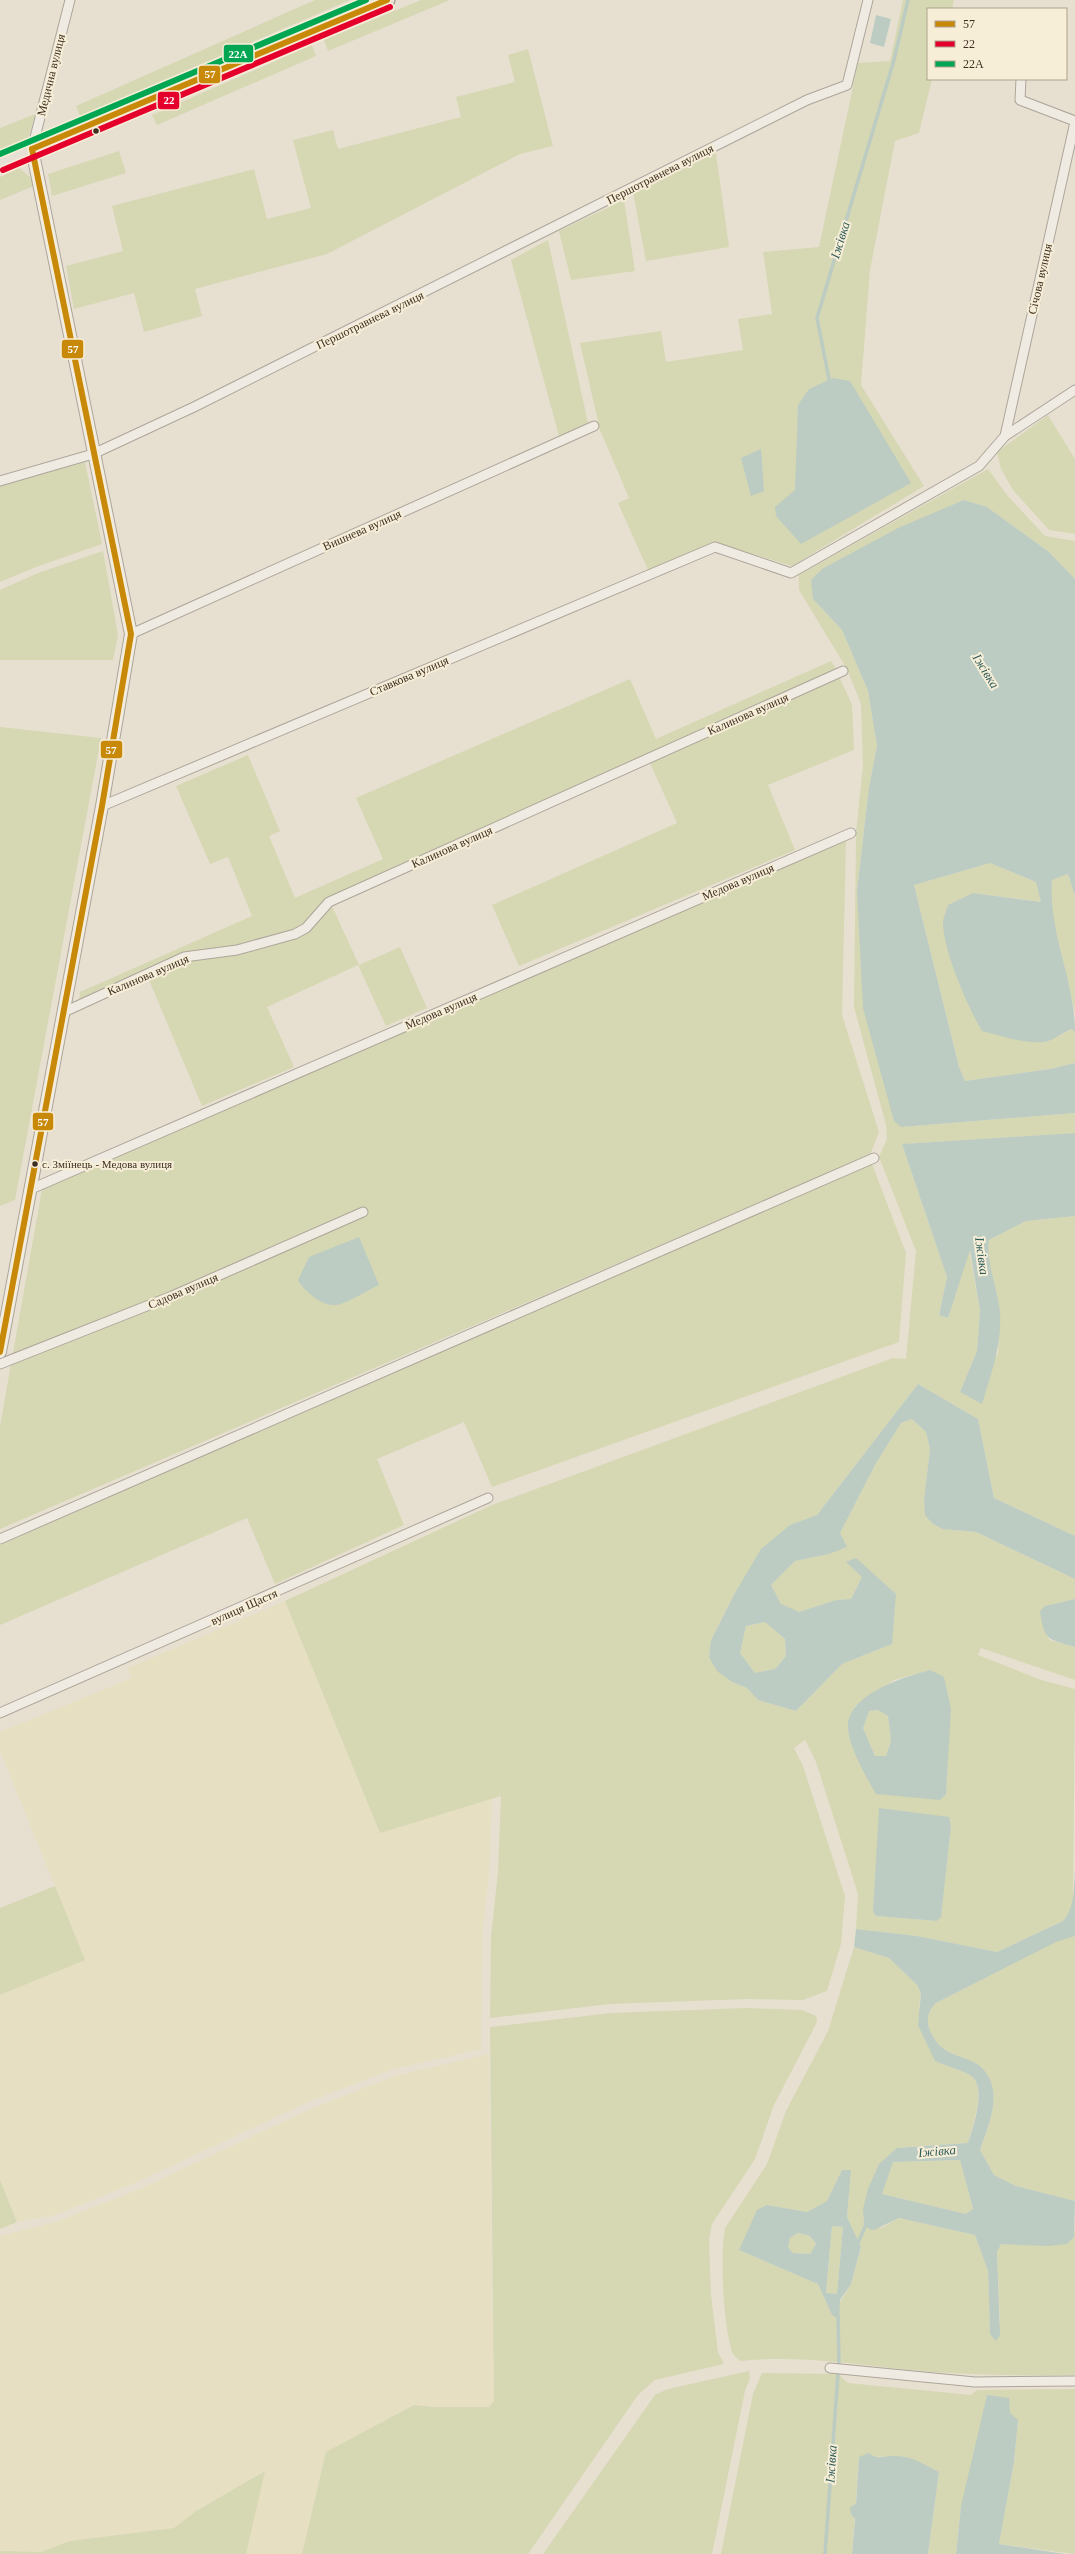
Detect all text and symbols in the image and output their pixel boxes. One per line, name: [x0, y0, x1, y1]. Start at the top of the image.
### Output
legend: [927, 8, 1067, 80]
text: 57: [963, 17, 975, 31]
street label: Медична вулиця: [34, 32, 68, 117]
text: 22: [963, 37, 975, 51]
line badge: 22А: [223, 44, 254, 63]
text: 22А: [229, 48, 248, 60]
text: 22А: [963, 57, 984, 71]
line badge: 57: [198, 65, 221, 84]
text: 57: [205, 68, 216, 80]
line badge: 22: [157, 91, 180, 110]
text: 22: [164, 94, 175, 106]
unlabelled marker: [91, 126, 101, 136]
street label: Першотравнева вулиця: [604, 141, 716, 207]
water label: Іжівка: [827, 219, 853, 261]
street label: Січова вулиця: [1025, 242, 1055, 316]
street label: Першотравнева вулиця: [314, 288, 427, 352]
line badge: 57: [61, 339, 84, 359]
text: 57: [68, 343, 79, 355]
street label: Вишнева вулиця: [321, 506, 404, 554]
water label: Іжівка: [969, 650, 1003, 691]
street label: Ставкова вулиця: [367, 653, 451, 699]
street label: Калинова вулиця: [705, 690, 791, 738]
line badge: 57: [100, 740, 123, 759]
text: 57: [106, 744, 117, 756]
street label: Калинова вулиця: [409, 823, 495, 871]
street label: Медова вулиця: [700, 860, 776, 903]
street label: Калинова вулиця: [105, 951, 191, 998]
street label: Медова вулиця: [403, 989, 479, 1032]
line badge: 57: [32, 1112, 54, 1131]
text: 57: [38, 1116, 49, 1128]
place label: с. Зміїнець - Медова вулиця: [42, 1158, 172, 1170]
marker: с. Зміїнець - Медова вулиця: [30, 1159, 40, 1169]
water label: Іжівка: [972, 1235, 992, 1276]
street label: Садова вулиця: [146, 1270, 220, 1312]
street label: вулиця Щастя: [209, 1586, 280, 1628]
water label: Іжівка: [916, 2142, 957, 2160]
water label: Іжівка: [822, 2444, 840, 2484]

